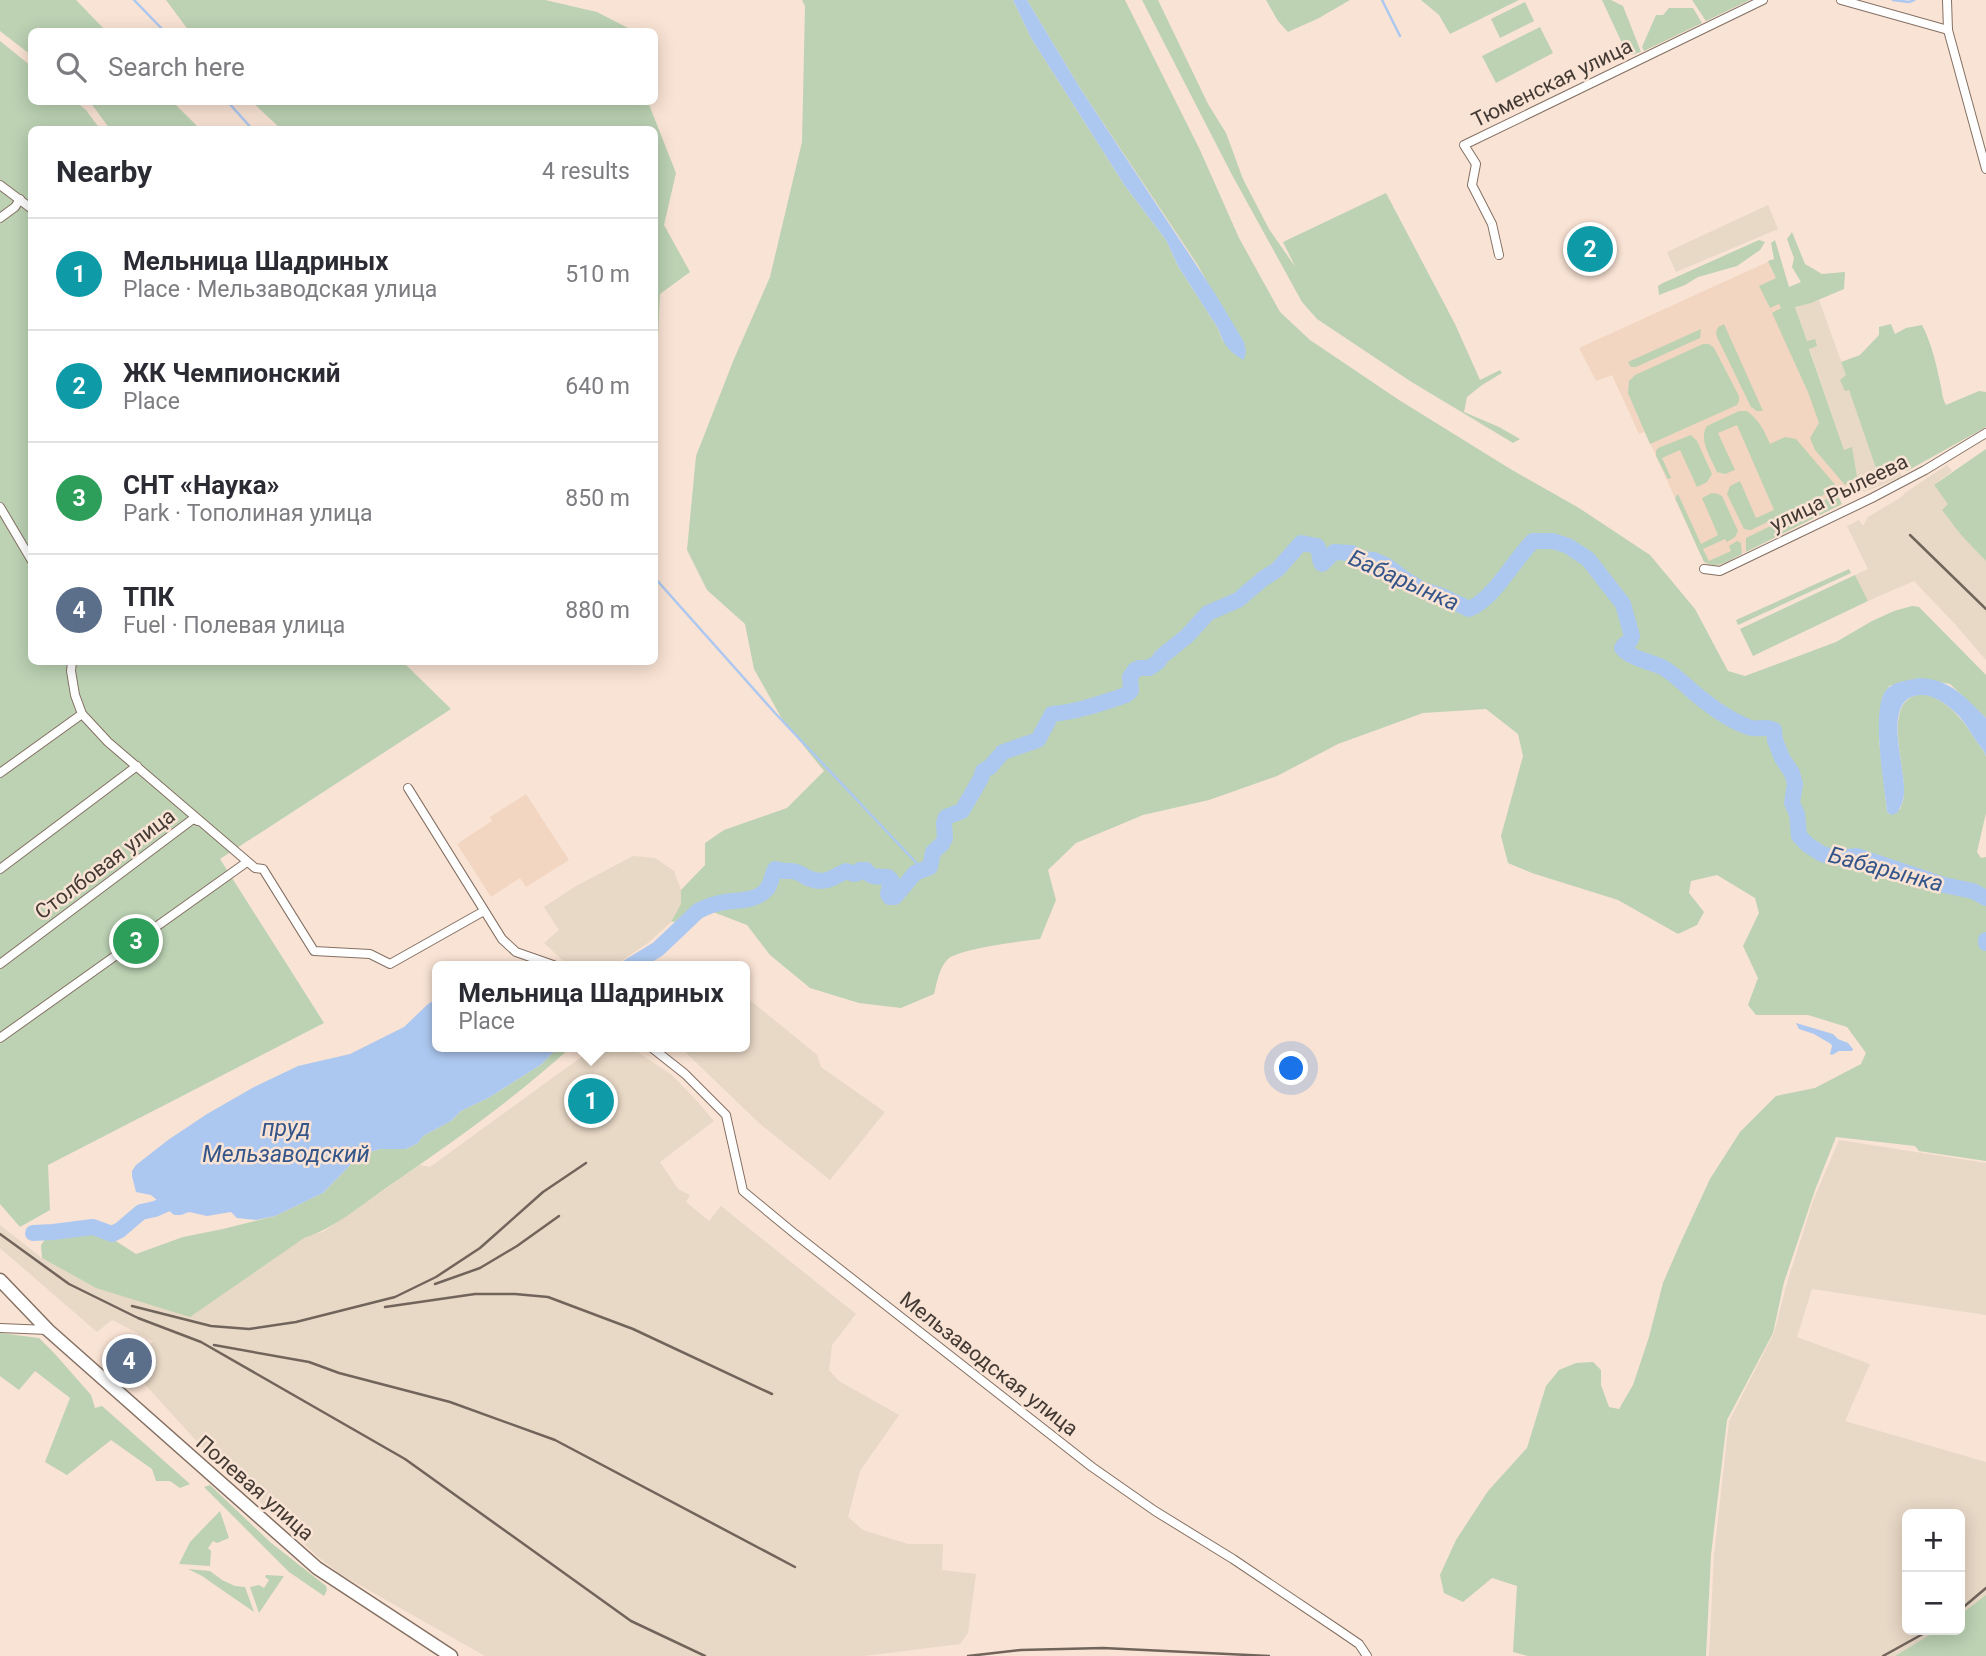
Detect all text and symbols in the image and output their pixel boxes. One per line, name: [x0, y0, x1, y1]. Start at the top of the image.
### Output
search box: [28, 28, 658, 105]
street label: Тюменская улица: [1468, 34, 1636, 132]
icon: search: [52, 48, 90, 86]
text: Search here: [108, 52, 245, 82]
text: Nearby: [56, 154, 152, 189]
text: 4 results: [542, 158, 630, 185]
pin: 2: [1567, 223, 1613, 275]
text: Мельница Шадриных: [123, 246, 389, 276]
text: 1: [72, 261, 86, 288]
text: 510 m: [565, 261, 630, 288]
text: Place · Мельзаводская улица: [123, 276, 437, 303]
text: ЖК Чемпионский: [123, 358, 341, 388]
text: 2: [72, 373, 86, 400]
text: 640 m: [565, 373, 630, 400]
text: Place: [123, 388, 180, 415]
street label: улица Рылеева: [1766, 449, 1912, 537]
text: СНТ «Наука»: [123, 470, 280, 500]
text: 3: [72, 485, 86, 512]
text: 850 m: [565, 485, 630, 512]
text: Park · Тополиная улица: [123, 500, 373, 527]
water label: Бабарынка: [1344, 544, 1463, 617]
text: ТПК: [123, 582, 174, 612]
text: 4: [72, 597, 86, 624]
text: 880 m: [565, 597, 630, 624]
text: Fuel · Полевая улица: [123, 612, 345, 639]
street label: Столбовая улица: [30, 804, 180, 924]
water label: Бабарынка: [1825, 841, 1946, 898]
pin: 3: [113, 915, 159, 967]
popup: [432, 961, 750, 1052]
text: Мельница Шадриных: [458, 978, 724, 1008]
text: Place: [458, 1008, 515, 1035]
your location: [1274, 1051, 1308, 1085]
pin: 1: [568, 1075, 614, 1127]
water label: пруд Мельзаводский: [202, 1115, 370, 1168]
street label: Мельзаводская улица: [895, 1287, 1083, 1441]
pin: 4: [106, 1335, 152, 1387]
street label: Полевая улица: [191, 1430, 319, 1546]
map controls: [1902, 1509, 1965, 1635]
button: +: [1902, 1509, 1965, 1572]
button: −: [1902, 1572, 1965, 1635]

